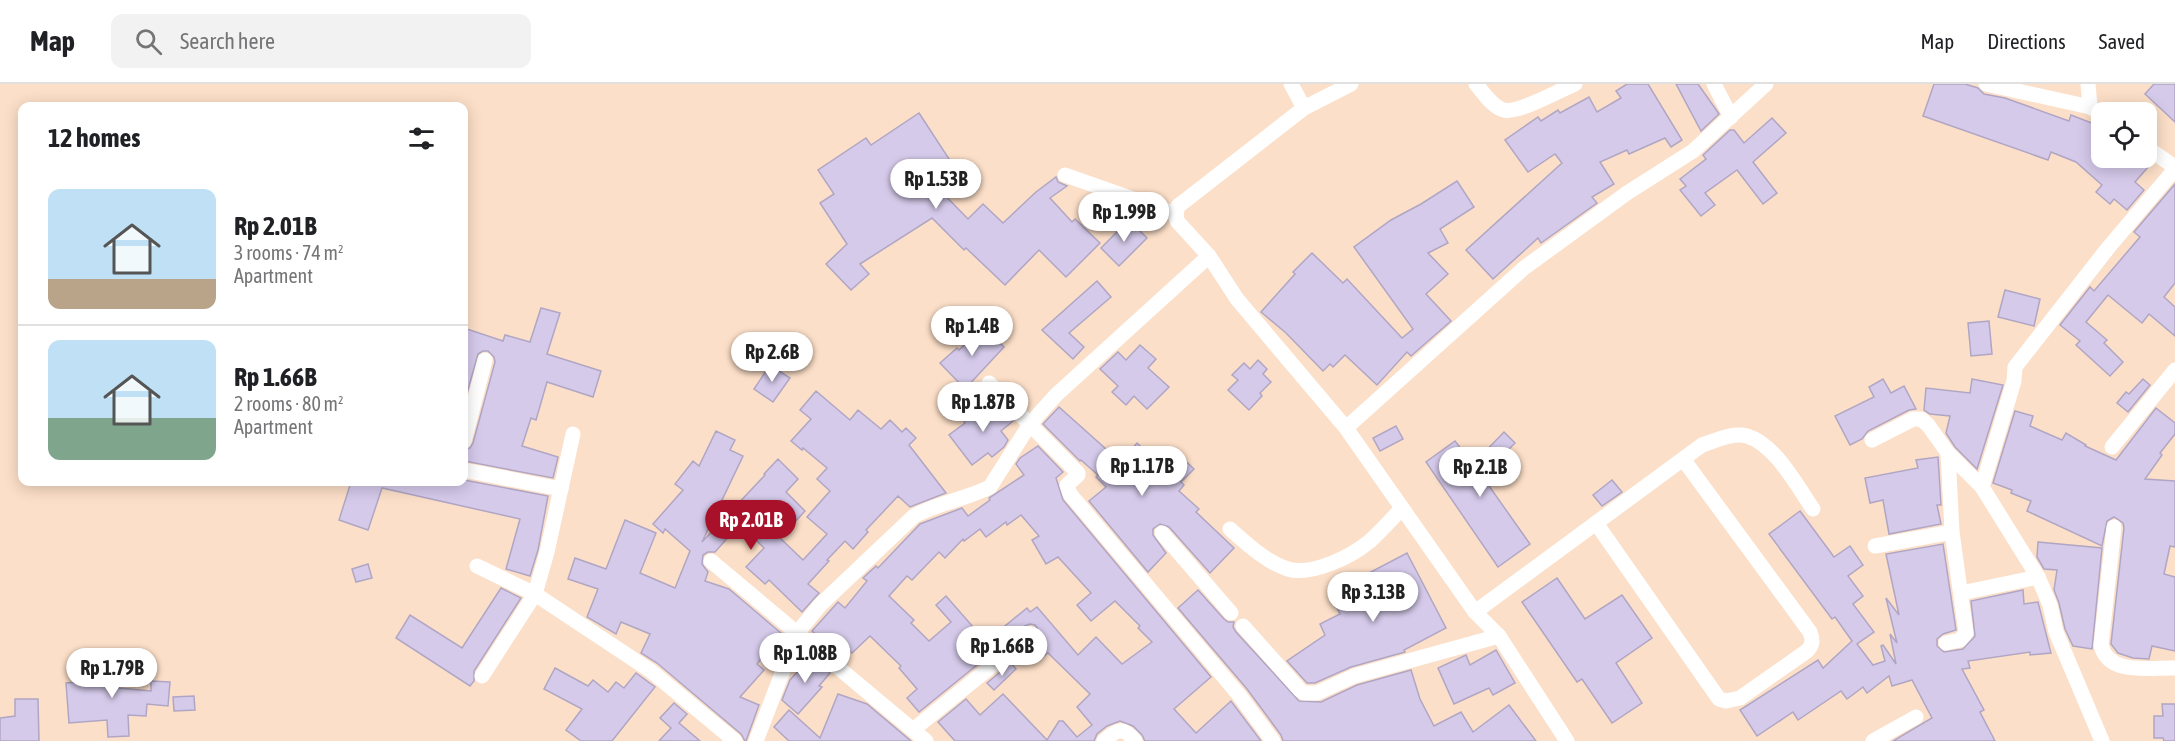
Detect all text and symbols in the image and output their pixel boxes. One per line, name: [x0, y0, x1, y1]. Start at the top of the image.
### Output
search box: [111, 14, 531, 68]
text: Map: [30, 25, 75, 57]
icon: search: [132, 25, 165, 58]
text: Search here: [180, 28, 275, 54]
text: Map: [1920, 29, 1954, 53]
text: Directions: [1987, 29, 2066, 53]
text: Saved: [2099, 29, 2145, 53]
map controls: [2091, 102, 2157, 168]
button: locate: [2091, 102, 2157, 168]
icon: filters: [405, 122, 438, 155]
text: 12 homes: [48, 123, 141, 153]
pin: Rp 1.53B: [874, 159, 998, 210]
text: Rp 1.53B: [904, 167, 968, 190]
pin: Rp 1.99B: [1062, 192, 1186, 243]
text: Rp 1.99B: [1092, 200, 1156, 223]
text: Rp 2.01B: [234, 211, 317, 241]
icon: home: [96, 213, 168, 285]
text: 3 rooms · 74 m²: [234, 241, 344, 264]
text: Apartment: [234, 264, 313, 287]
pin: Rp 1.4B: [917, 306, 1027, 357]
text: Rp 1.4B: [945, 314, 999, 337]
pin: Rp 2.6B: [717, 332, 827, 383]
text: Rp 2.6B: [745, 340, 799, 363]
text: Rp 1.66B: [234, 362, 317, 392]
icon: home: [96, 364, 168, 436]
pin: Rp 1.87B: [921, 382, 1045, 433]
text: Rp 1.87B: [951, 390, 1015, 413]
text: 2 rooms · 80 m²: [234, 392, 344, 415]
text: Apartment: [234, 415, 313, 438]
pin: Rp 1.17B: [1080, 446, 1204, 497]
pin: Rp 2.1B: [1425, 447, 1535, 498]
text: Rp 1.17B: [1110, 454, 1174, 477]
text: Rp 2.1B: [1453, 455, 1507, 478]
pin: Rp 2.01B: [689, 500, 813, 551]
text: Rp 2.01B: [719, 508, 783, 531]
pin: Rp 3.13B: [1311, 572, 1435, 623]
text: Rp 3.13B: [1341, 580, 1405, 603]
pin: Rp 1.66B: [940, 626, 1064, 677]
pin: Rp 1.08B: [743, 633, 867, 684]
text: Rp 1.66B: [970, 634, 1034, 657]
text: Rp 1.08B: [773, 641, 837, 664]
pin: Rp 1.79B: [50, 648, 174, 699]
text: Rp 1.79B: [80, 656, 144, 679]

